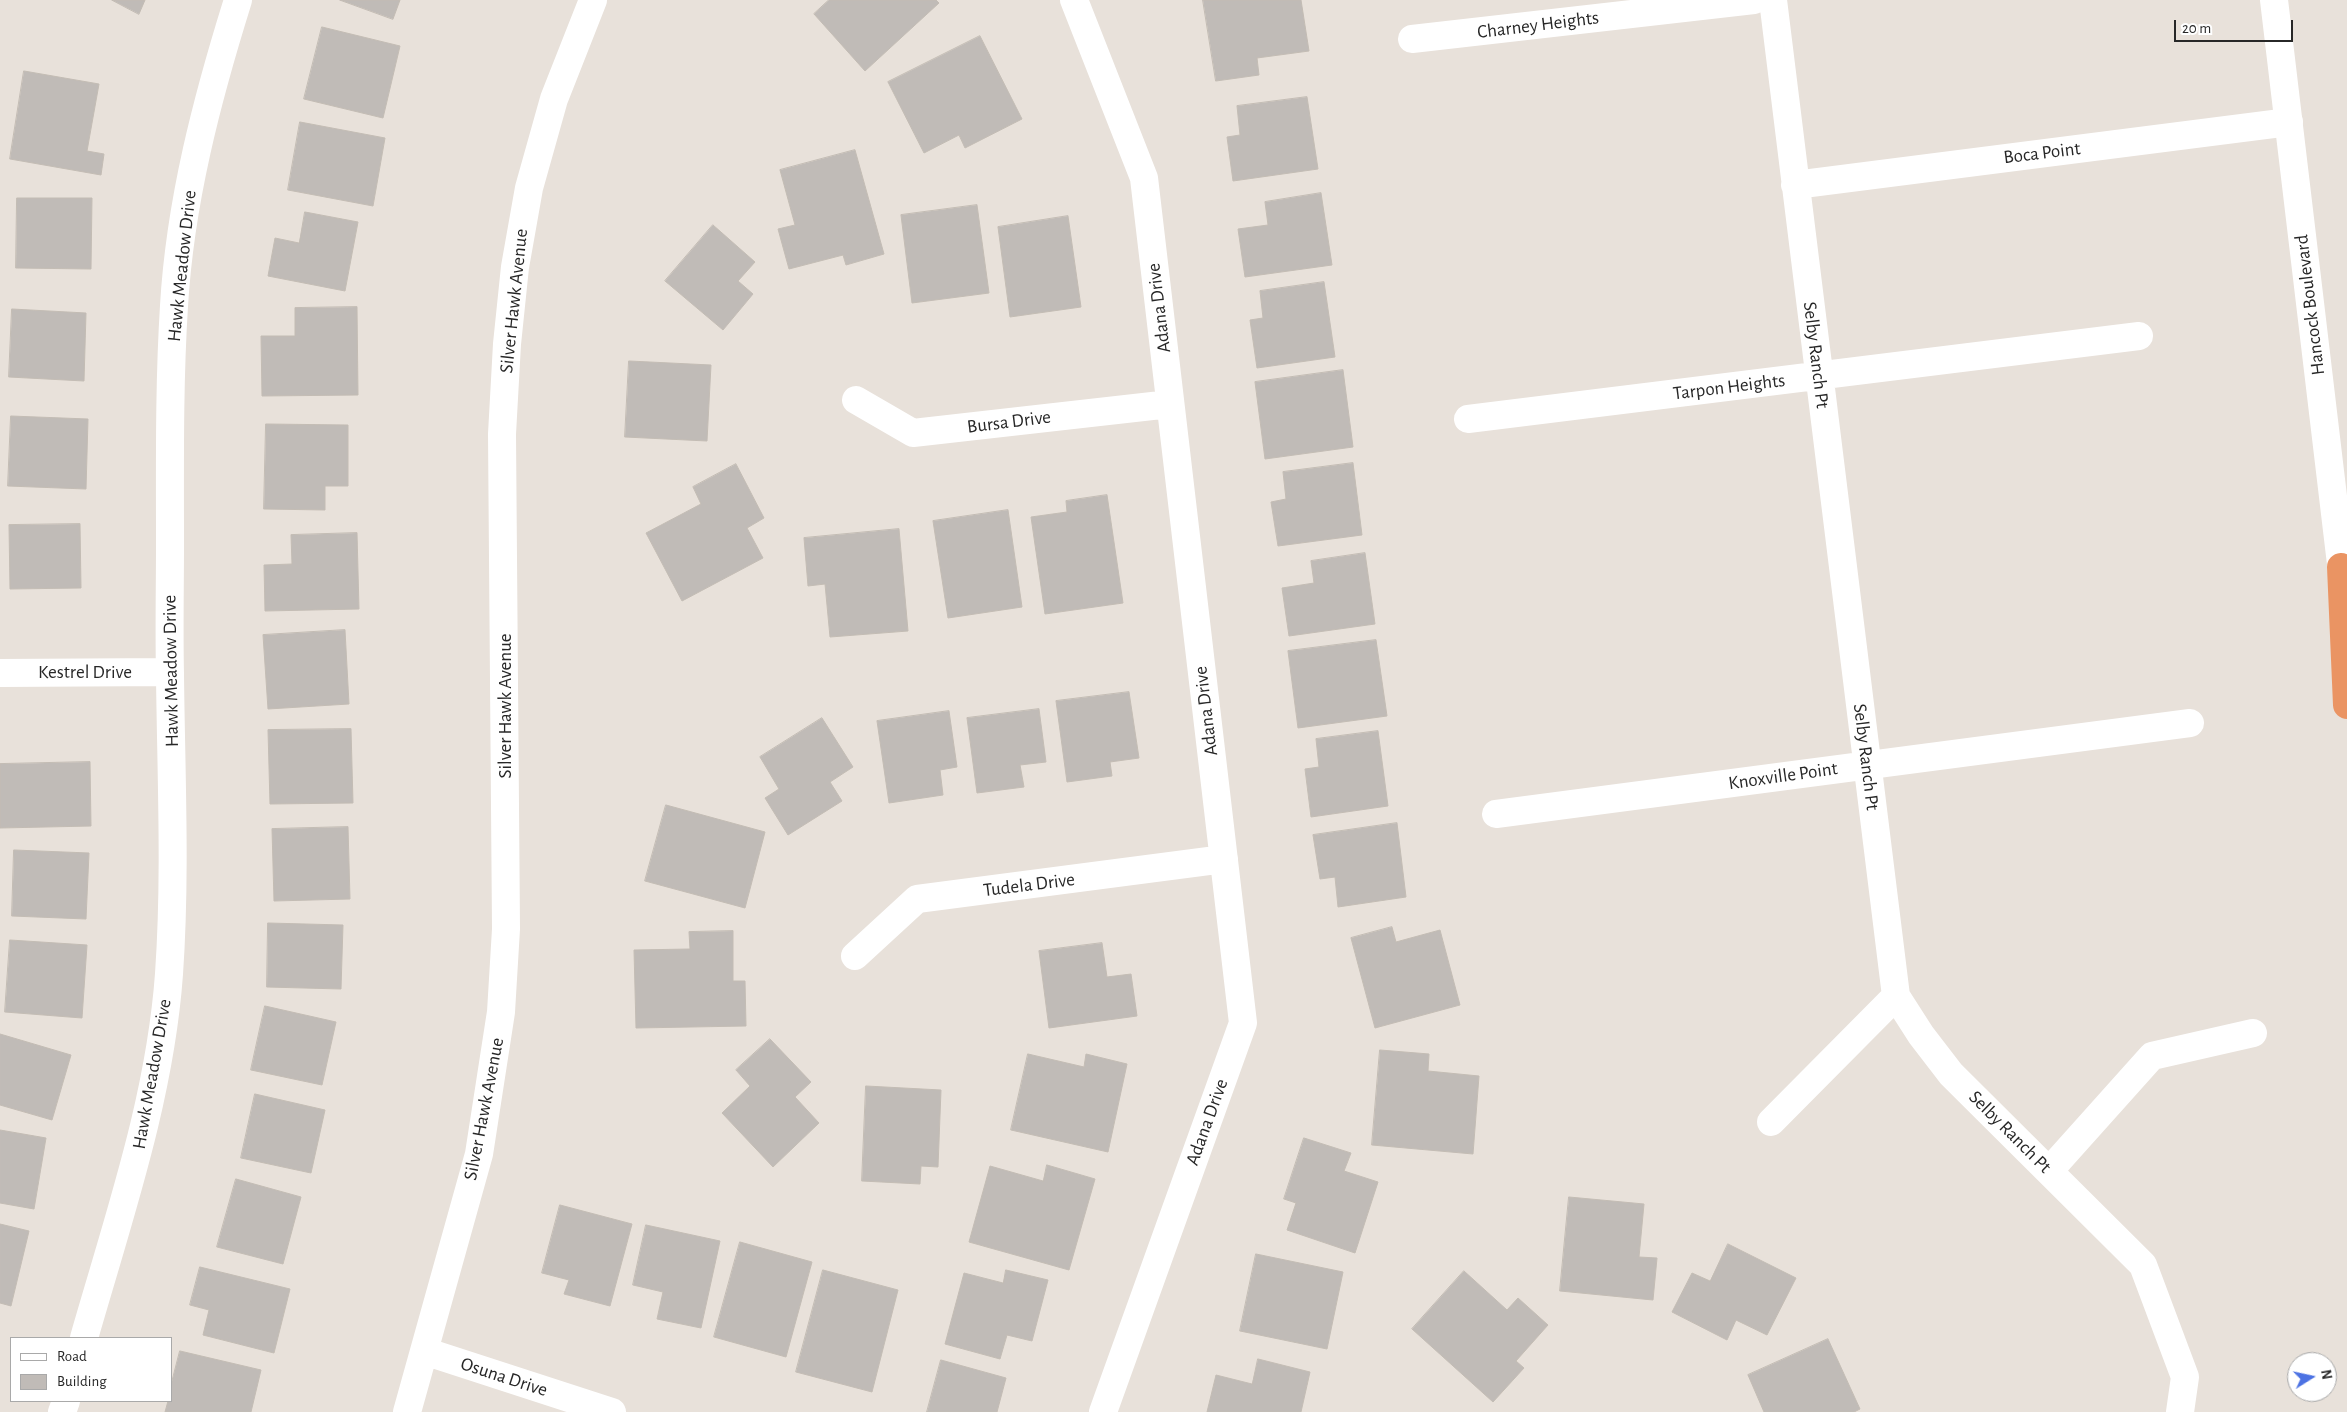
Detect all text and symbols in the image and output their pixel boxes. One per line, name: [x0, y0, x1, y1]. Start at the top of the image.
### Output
street label: Charney Heights: [1476, 6, 1600, 44]
scale bar: [2177, 10, 2296, 42]
text: 20 m: [2182, 21, 2211, 36]
street label: Boca Point: [2002, 137, 2082, 169]
street label: Hawk Meadow Drive: [163, 189, 201, 343]
street label: Silver Hawk Avenue: [495, 228, 533, 374]
street label: Hancock Boulevard: [2290, 233, 2330, 377]
street label: Adana Drive: [1142, 262, 1176, 354]
street label: Selby Ranch Pt: [1798, 300, 1834, 410]
street label: Tarpon Heights: [1672, 369, 1786, 405]
street label: Bursa Drive: [966, 406, 1052, 438]
street label: Hawk Meadow Drive: [158, 595, 184, 747]
street label: Silver Hawk Avenue: [494, 633, 516, 779]
street label: Kestrel Drive: [38, 661, 132, 683]
street label: Adana Drive: [1189, 665, 1223, 757]
street label: Selby Ranch Pt: [1848, 702, 1884, 812]
street label: Knoxville Point: [1727, 757, 1839, 795]
street label: Tudela Drive: [982, 868, 1076, 902]
street label: Hawk Meadow Drive: [128, 997, 176, 1151]
street label: Silver Hawk Avenue: [459, 1036, 509, 1182]
street label: Adana Drive: [1181, 1076, 1233, 1168]
street label: Selby Ranch Pt: [1964, 1086, 2056, 1178]
legend: [10, 1337, 172, 1402]
text: Road: [57, 1349, 87, 1364]
street label: Osuna Drive: [458, 1352, 550, 1402]
north arrow: [2287, 1352, 2337, 1402]
text: N: [2318, 1369, 2334, 1381]
text: Building: [57, 1374, 107, 1389]

